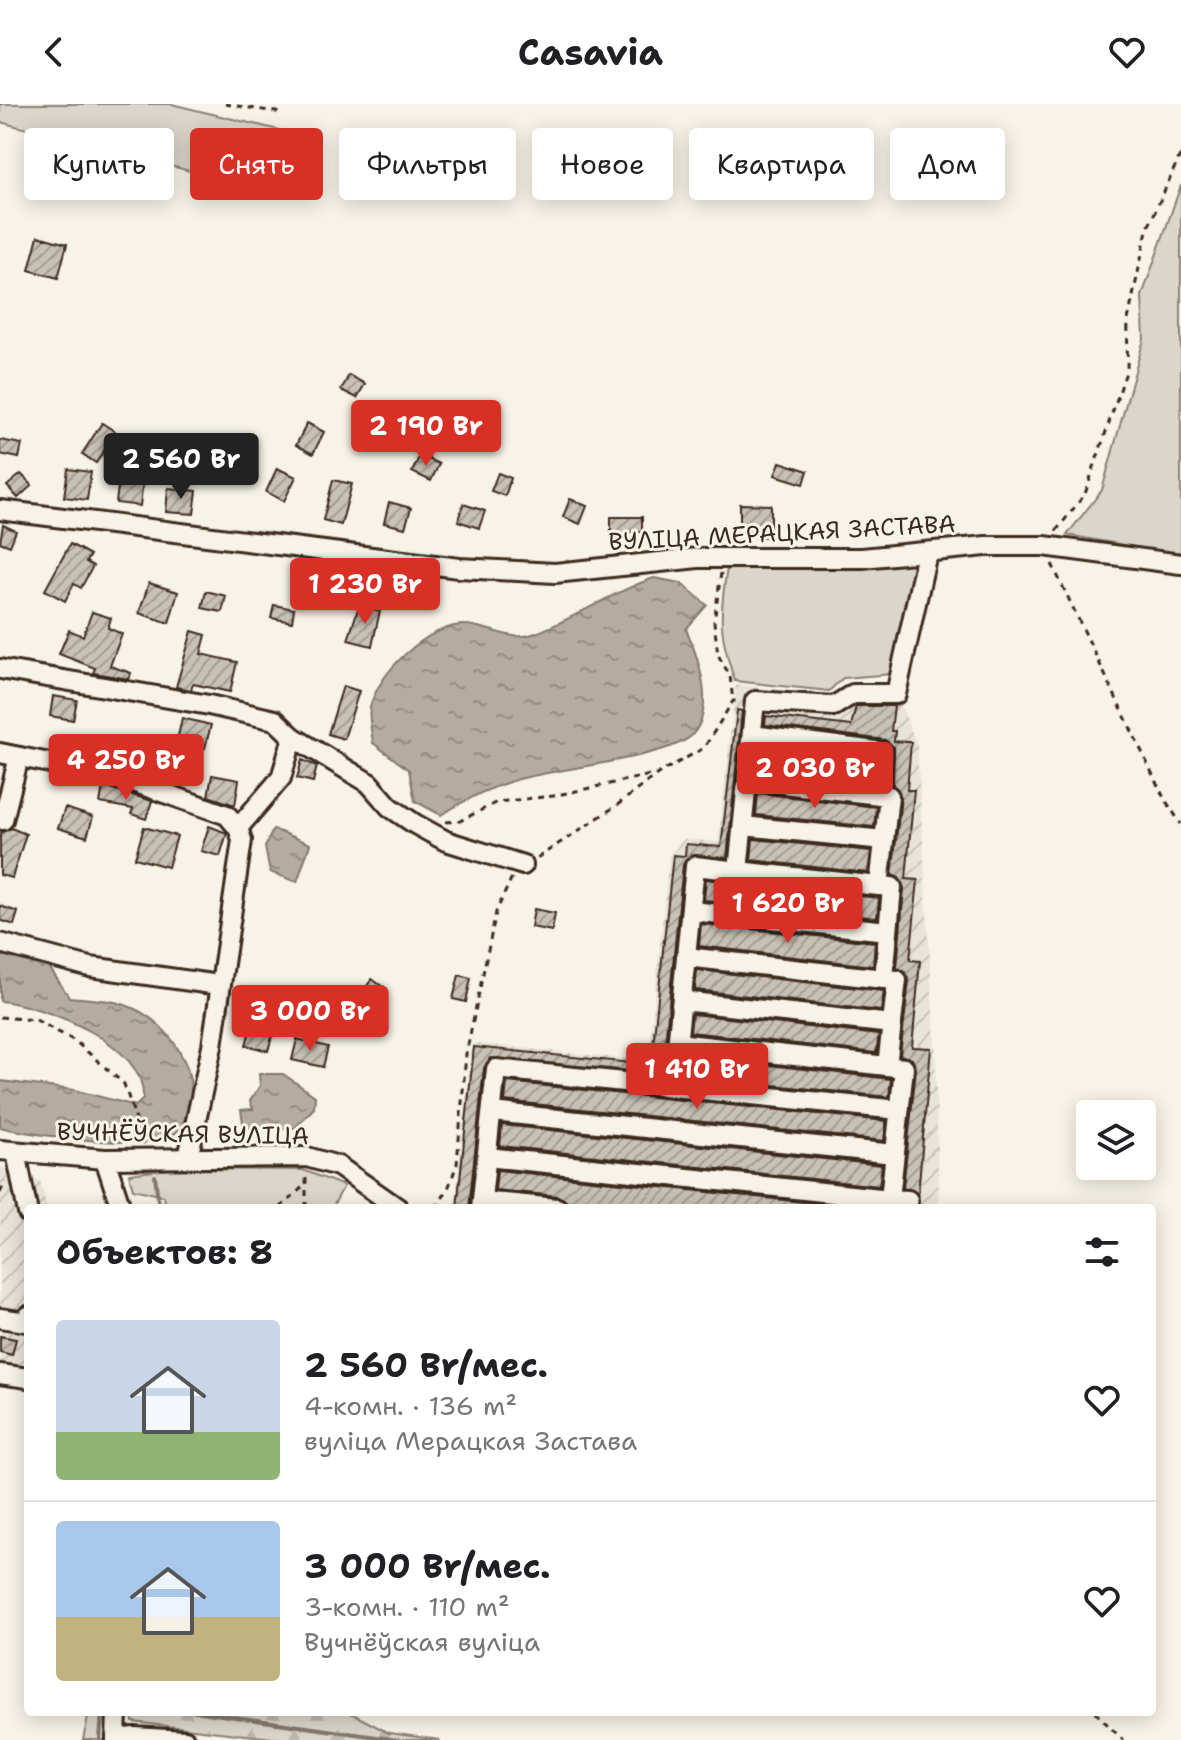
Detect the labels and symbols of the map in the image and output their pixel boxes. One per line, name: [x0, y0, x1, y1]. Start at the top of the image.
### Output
pin: 2 190 Br: [343, 400, 509, 468]
pin: 2 560 Br: [98, 433, 264, 501]
street label: ВУЛІЦА МЕРАЦКАЯ ЗАСТАВА: [608, 508, 956, 558]
pin: 1 230 Br: [282, 558, 448, 626]
pin: 4 250 Br: [43, 734, 209, 802]
pin: 2 030 Br: [732, 742, 898, 810]
pin: 1 620 Br: [705, 877, 871, 945]
pin: 3 000 Br: [227, 985, 393, 1053]
pin: 1 410 Br: [614, 1043, 780, 1111]
street label: ВУЧНЁЎСКАЯ ВУЛІЦА: [57, 1116, 309, 1152]

